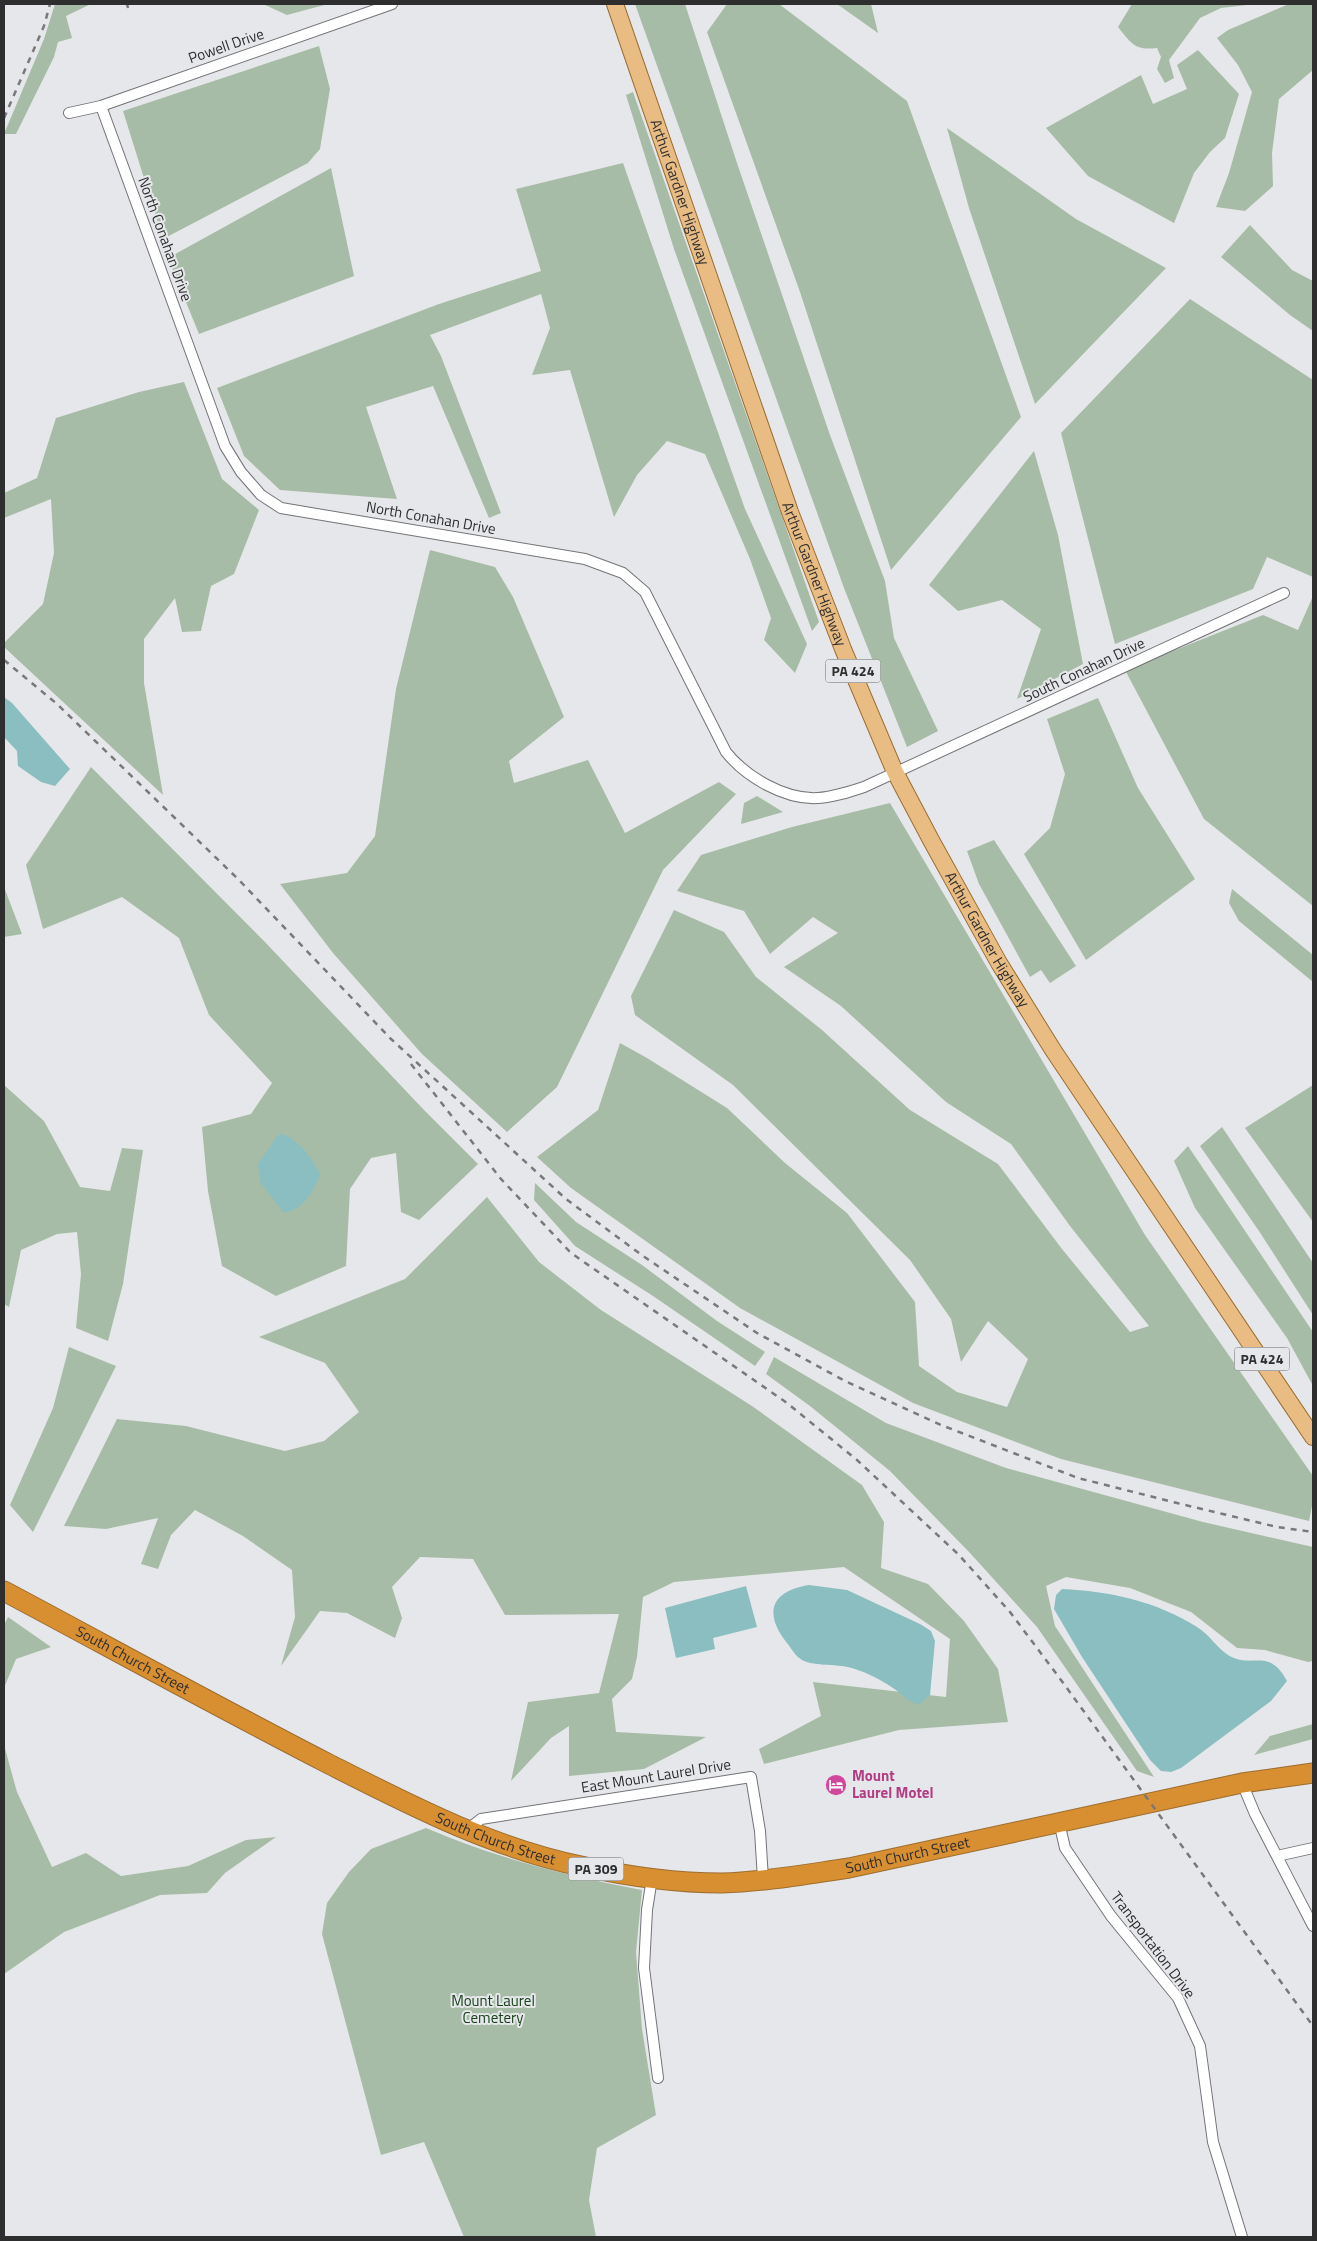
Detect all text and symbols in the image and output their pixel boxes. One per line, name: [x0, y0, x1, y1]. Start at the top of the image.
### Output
street label: Powell Drive: [185, 22, 267, 69]
street label: Arthur Gardner Highway: [644, 116, 716, 268]
street label: North Conahan Drive: [132, 173, 199, 304]
street label: North Conahan Drive: [365, 495, 498, 540]
street label: Arthur Gardner Highway: [776, 499, 853, 650]
street label: South Conahan Drive: [1019, 631, 1148, 708]
road number: PA 424: [826, 659, 880, 682]
street label: Arthur Gardner Highway: [940, 867, 1036, 1012]
road number: PA 424: [1234, 1348, 1290, 1370]
street label: South Church Street: [72, 1619, 195, 1700]
street label: East Mount Laurel Drive: [579, 1752, 732, 1799]
place label: Mount Laurel Motel: [852, 1764, 934, 1804]
hotel icon: Mount Laurel Motel: [824, 1773, 848, 1797]
street label: South Church Street: [432, 1806, 559, 1871]
street label: South Church Street: [843, 1830, 972, 1879]
road number: PA 309: [568, 1858, 624, 1880]
street label: Transportation Drive: [1105, 1886, 1201, 2003]
park label: Mount Laurel Cemetery: [451, 1989, 535, 2029]

